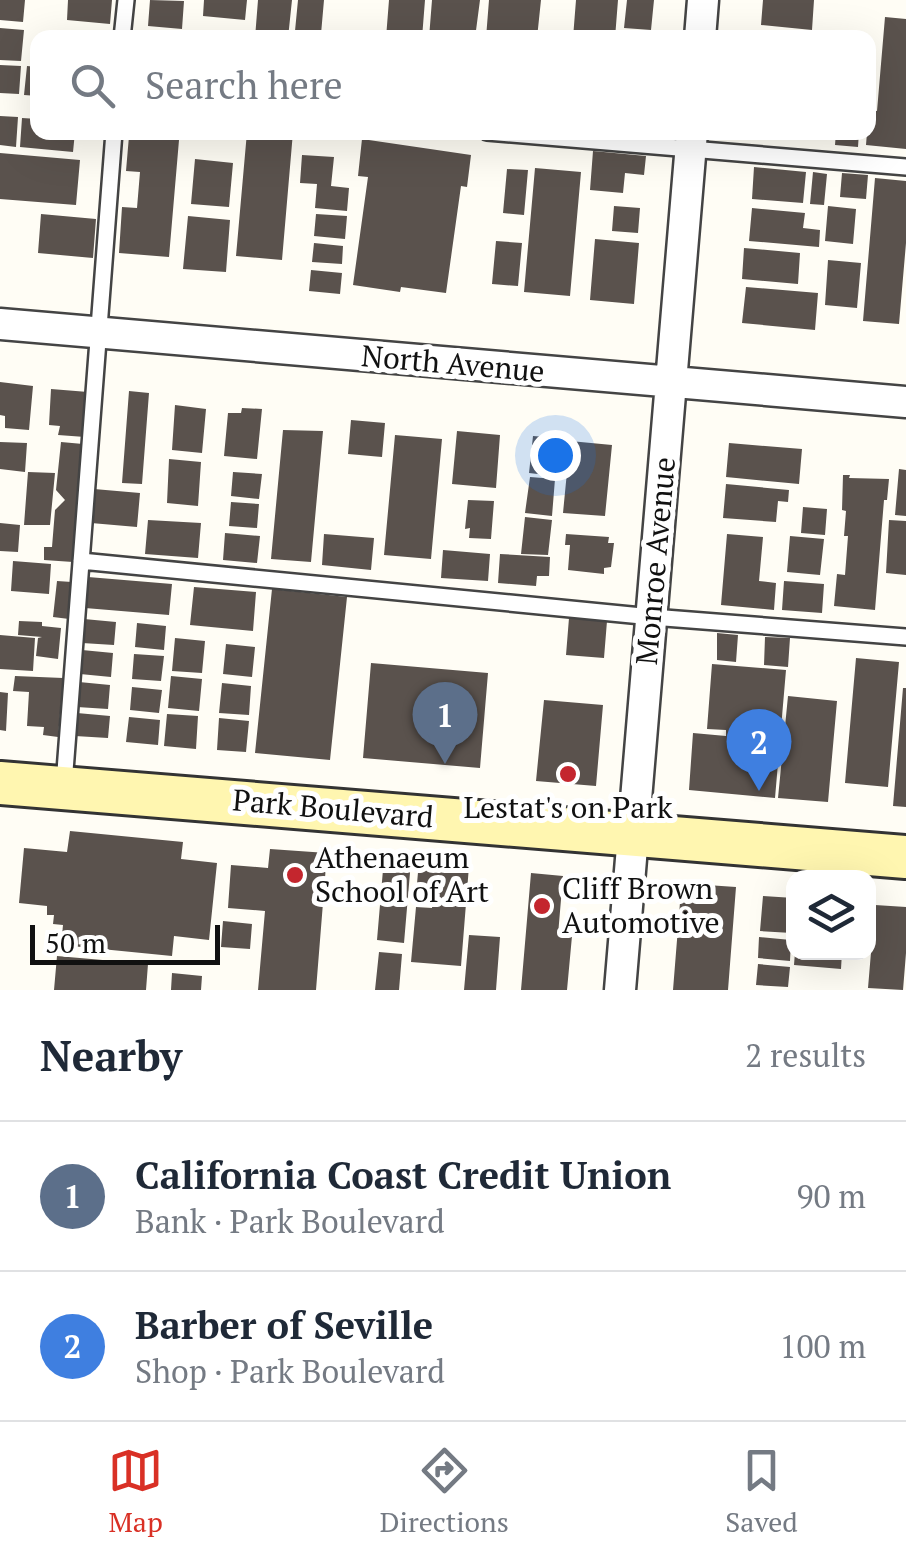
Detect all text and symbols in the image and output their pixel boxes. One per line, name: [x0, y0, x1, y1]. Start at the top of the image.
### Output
search box: [30, 30, 876, 140]
icon: search: [65, 58, 120, 113]
text: Search here: [145, 60, 343, 110]
street label: North Avenue: [360, 335, 546, 391]
your location: [530, 430, 581, 481]
street label: Monroe Avenue: [626, 455, 684, 667]
pin: 1: [412, 682, 478, 764]
pin: 2: [726, 708, 792, 791]
marker: Lestat's on Park: [557, 763, 579, 785]
street label: Park Boulevard: [231, 779, 435, 837]
place label: Lestat's on Park: [463, 787, 673, 827]
place label: Athenaeum School of Art: [315, 837, 489, 911]
marker: Athenaeum School of Art: [284, 864, 306, 886]
place label: Cliff Brown Automotive: [562, 868, 720, 942]
map controls: [786, 870, 876, 960]
button: layers: [786, 870, 876, 960]
marker: Cliff Brown Automotive: [531, 895, 553, 917]
scale bar: [30, 920, 220, 964]
text: 50 m: [45, 924, 106, 961]
text: Nearby: [40, 1027, 182, 1083]
text: 2 results: [745, 1034, 866, 1076]
text: California Coast Credit Union: [135, 1150, 671, 1200]
text: 1: [63, 1175, 82, 1217]
text: 90 m: [796, 1175, 866, 1217]
text: Bank · Park Boulevard: [135, 1200, 445, 1242]
text: Barber of Seville: [135, 1300, 433, 1350]
text: 2: [63, 1325, 82, 1367]
text: 100 m: [779, 1325, 866, 1367]
text: Shop · Park Boulevard: [135, 1350, 445, 1392]
tab: Map: [108, 1443, 163, 1540]
tab: Directions: [380, 1443, 509, 1540]
tab: Saved: [725, 1443, 798, 1540]

